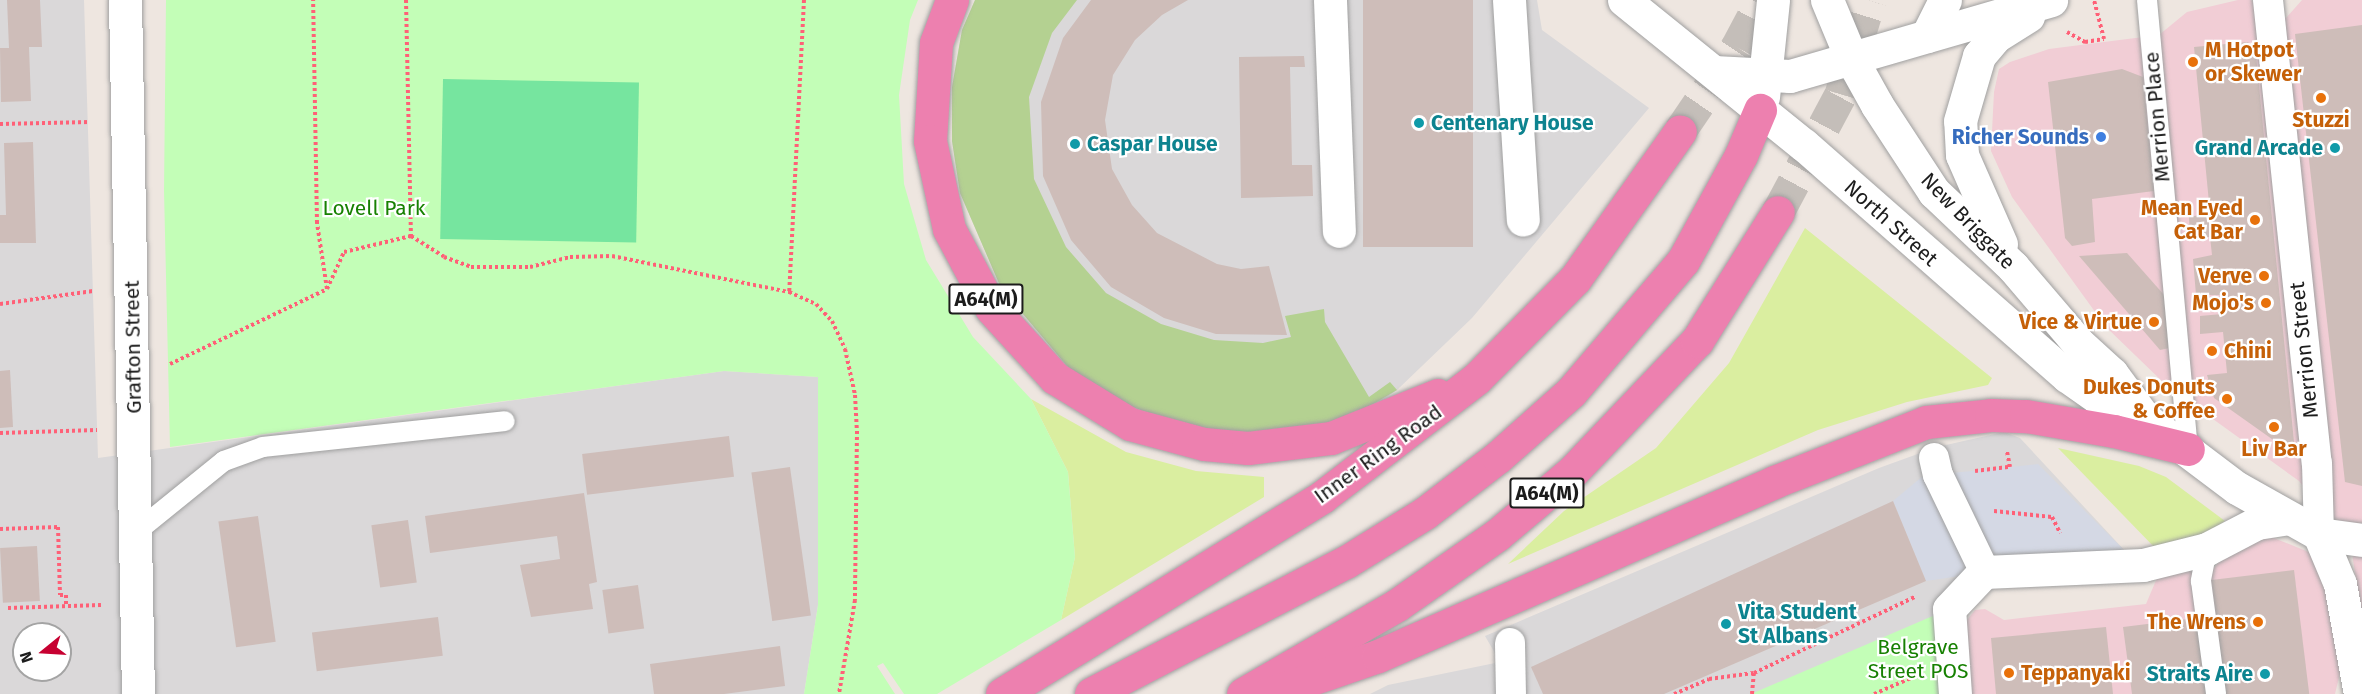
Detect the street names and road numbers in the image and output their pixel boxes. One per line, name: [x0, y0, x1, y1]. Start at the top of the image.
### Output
street label: Merrion Place: [2139, 51, 2175, 183]
street label: New Briggate: [1916, 167, 2020, 275]
street label: North Street: [1839, 174, 1943, 272]
street label: Grafton Street: [119, 280, 147, 414]
street label: Merrion Street: [2284, 281, 2324, 419]
road number: A64(M): [947, 282, 1025, 316]
street label: Inner Ring Road: [1309, 399, 1447, 509]
road number: A64(M): [1508, 476, 1586, 510]

